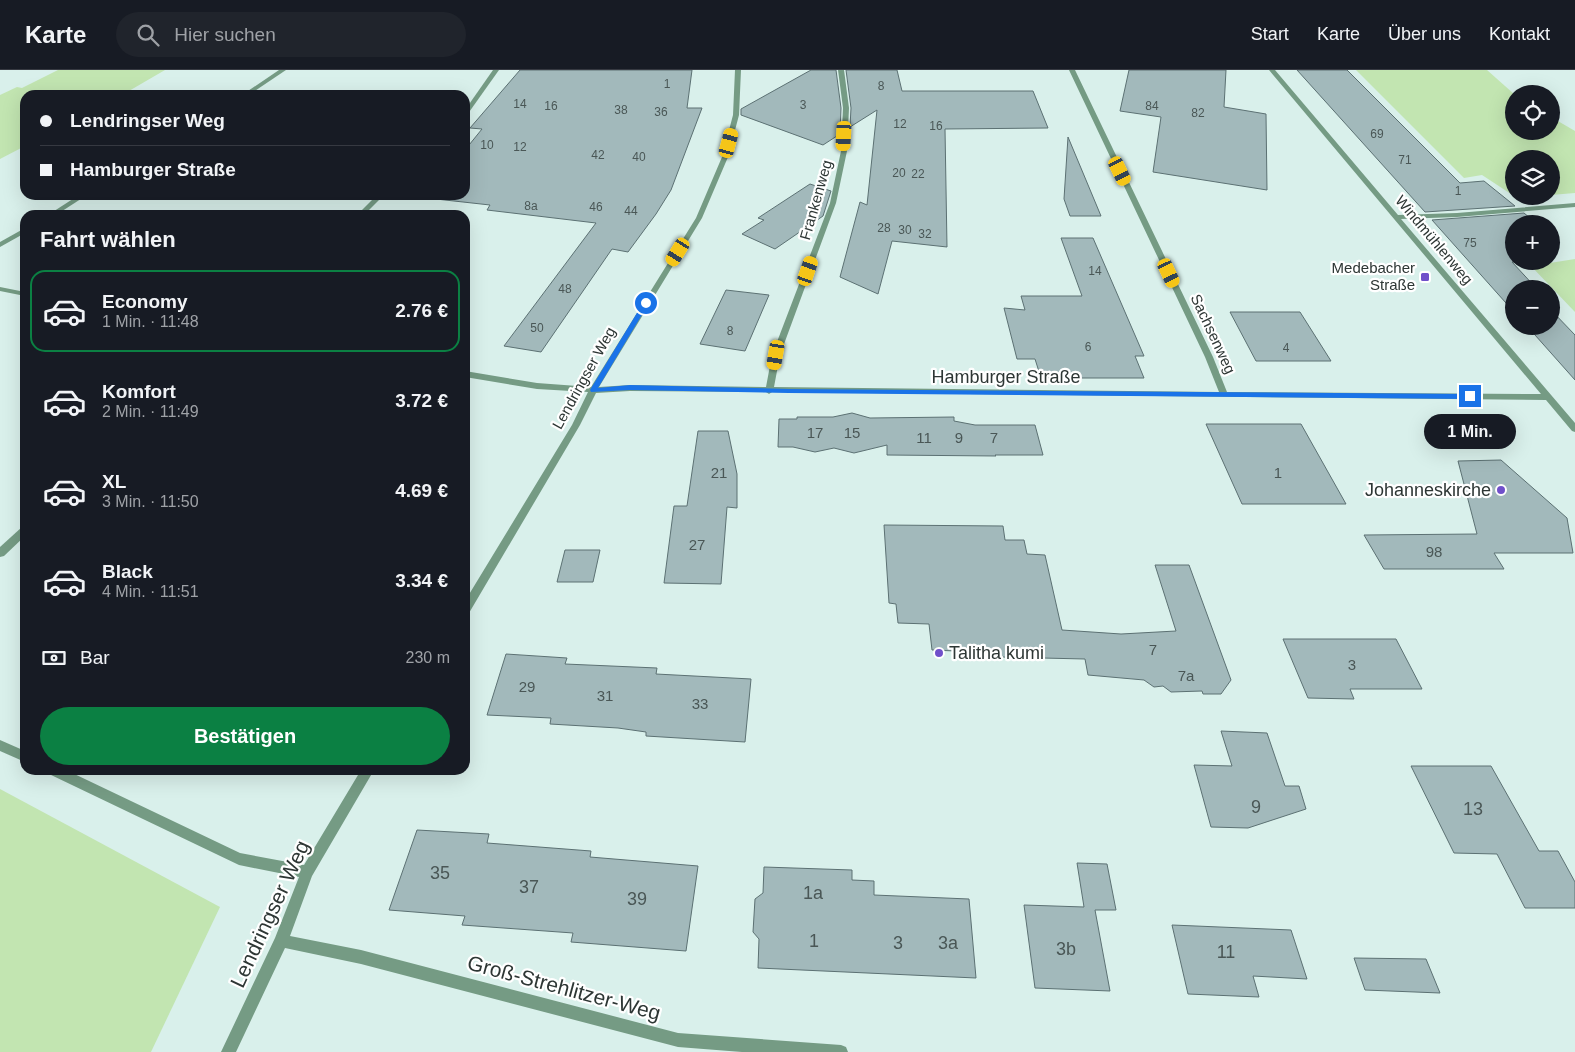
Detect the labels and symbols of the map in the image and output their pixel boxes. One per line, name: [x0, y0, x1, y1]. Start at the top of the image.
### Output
house number: 1: [664, 77, 671, 91]
house number: 8: [878, 79, 885, 93]
house number: 14: [513, 97, 527, 111]
house number: 3: [800, 98, 807, 112]
house number: 16: [544, 99, 558, 113]
house number: 84: [1145, 99, 1159, 113]
house number: 38: [614, 103, 628, 117]
house number: 36: [654, 105, 668, 119]
house number: 82: [1191, 106, 1205, 120]
house number: 12: [893, 117, 907, 131]
house number: 16: [929, 119, 943, 133]
car: [835, 121, 852, 151]
car: [717, 127, 740, 159]
house number: 69: [1370, 127, 1384, 141]
house number: 10: [480, 138, 494, 152]
house number: 12: [513, 140, 527, 154]
house number: 42: [591, 148, 605, 162]
house number: 40: [632, 150, 646, 164]
house number: 71: [1398, 153, 1412, 167]
car: [1106, 154, 1133, 188]
street label: Frankenweg: [796, 158, 835, 242]
house number: 20: [892, 166, 906, 180]
house number: 22: [911, 167, 925, 181]
house number: 1: [1455, 184, 1462, 198]
street label: Windmühlenweg: [1392, 192, 1477, 288]
house number: 8a: [524, 199, 538, 213]
house number: 46: [589, 200, 603, 214]
house number: 44: [624, 204, 638, 218]
house number: 28: [877, 221, 891, 235]
house number: 30: [898, 223, 912, 237]
house number: 32: [918, 227, 932, 241]
car: [663, 235, 692, 269]
house number: 75: [1463, 236, 1477, 250]
car: [796, 254, 819, 288]
car: [1155, 256, 1182, 290]
place label: Medebacher Straße: [1332, 259, 1415, 293]
house number: 14: [1088, 264, 1102, 278]
marker: Medebacher Straße: [1419, 271, 1431, 283]
house number: 48: [558, 282, 572, 296]
street label: Sachsenweg: [1188, 291, 1239, 376]
route start: [635, 292, 657, 314]
house number: 50: [530, 321, 544, 335]
street label: Lendringser Weg: [549, 324, 619, 432]
house number: 8: [727, 324, 734, 338]
car: [766, 339, 785, 371]
house number: 6: [1085, 340, 1092, 354]
house number: 4: [1283, 341, 1290, 355]
street label: Hamburger Straße: [931, 367, 1081, 387]
route end: [1459, 385, 1481, 407]
callout: 1 Min.: [1424, 414, 1516, 448]
house number: 17: [807, 424, 823, 441]
house number: 15: [844, 424, 860, 441]
house number: 11: [916, 429, 932, 446]
house number: 9: [955, 429, 963, 446]
house number: 7: [990, 429, 998, 446]
house number: 21: [711, 464, 727, 481]
house number: 1: [1274, 464, 1282, 481]
place label: Johanneskirche: [1365, 480, 1491, 500]
marker: Johanneskirche: [1495, 484, 1507, 496]
house number: 27: [689, 536, 705, 553]
house number: 98: [1426, 543, 1442, 560]
house number: 7: [1149, 641, 1157, 658]
place label: Talitha kumi: [949, 643, 1044, 663]
marker: Talitha kumi: [933, 647, 945, 659]
house number: 3: [1348, 656, 1356, 673]
house number: 7a: [1178, 667, 1195, 684]
house number: 29: [519, 678, 535, 695]
house number: 31: [597, 687, 613, 704]
house number: 33: [692, 695, 708, 712]
house number: 9: [1251, 797, 1261, 817]
house number: 13: [1463, 799, 1483, 819]
street label: Lendringser Weg: [225, 837, 314, 991]
house number: 35: [430, 863, 450, 883]
house number: 37: [519, 877, 539, 897]
house number: 1a: [803, 883, 824, 903]
house number: 39: [627, 889, 647, 909]
house number: 1: [809, 931, 819, 951]
house number: 3: [893, 933, 903, 953]
house number: 3a: [938, 933, 959, 953]
house number: 3b: [1056, 939, 1076, 959]
house number: 11: [1217, 942, 1235, 962]
street label: Groß-Strehlitzer-Weg: [465, 951, 663, 1024]

